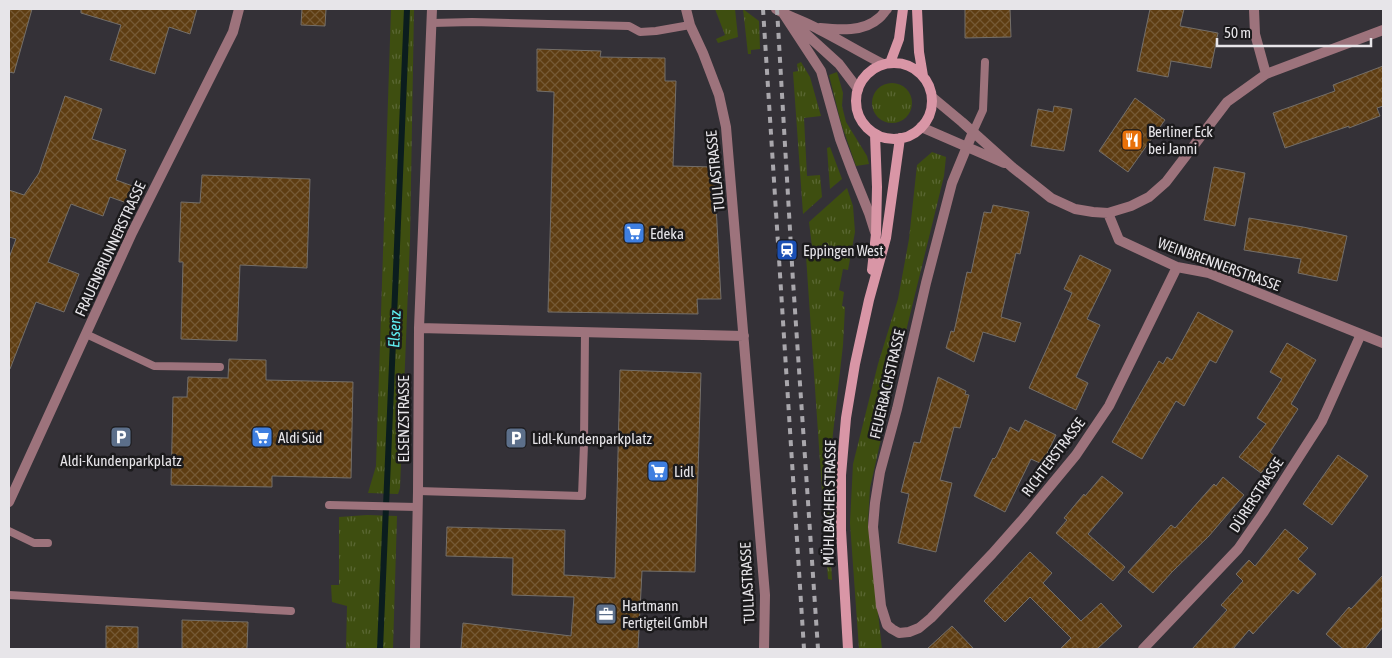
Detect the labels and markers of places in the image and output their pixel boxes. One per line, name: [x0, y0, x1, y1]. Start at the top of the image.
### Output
place label: Berliner Eck bei Janni: [1148, 123, 1213, 157]
restaurant icon: Berliner Eck bei Janni: [1120, 128, 1144, 152]
supermarket icon: Edeka: [622, 221, 646, 245]
place label: Edeka: [650, 225, 684, 242]
station icon: Eppingen West: [775, 238, 799, 262]
place label: Eppingen West: [803, 242, 883, 259]
parking icon: Aldi-Kundenparkplatz: [109, 425, 133, 449]
supermarket icon: Aldi Süd: [250, 425, 274, 449]
parking icon: Lidl-Kundenparkplatz: [504, 426, 528, 450]
place label: Aldi Süd: [278, 429, 322, 446]
place label: Lidl-Kundenparkplatz: [532, 430, 652, 447]
place label: Aldi-Kundenparkplatz: [60, 452, 182, 469]
supermarket icon: Lidl: [646, 459, 670, 483]
place label: Lidl: [674, 463, 694, 480]
place label: Hartmann Fertigteil GmbH: [622, 597, 708, 631]
office icon: Hartmann Fertigteil GmbH: [594, 602, 618, 626]

